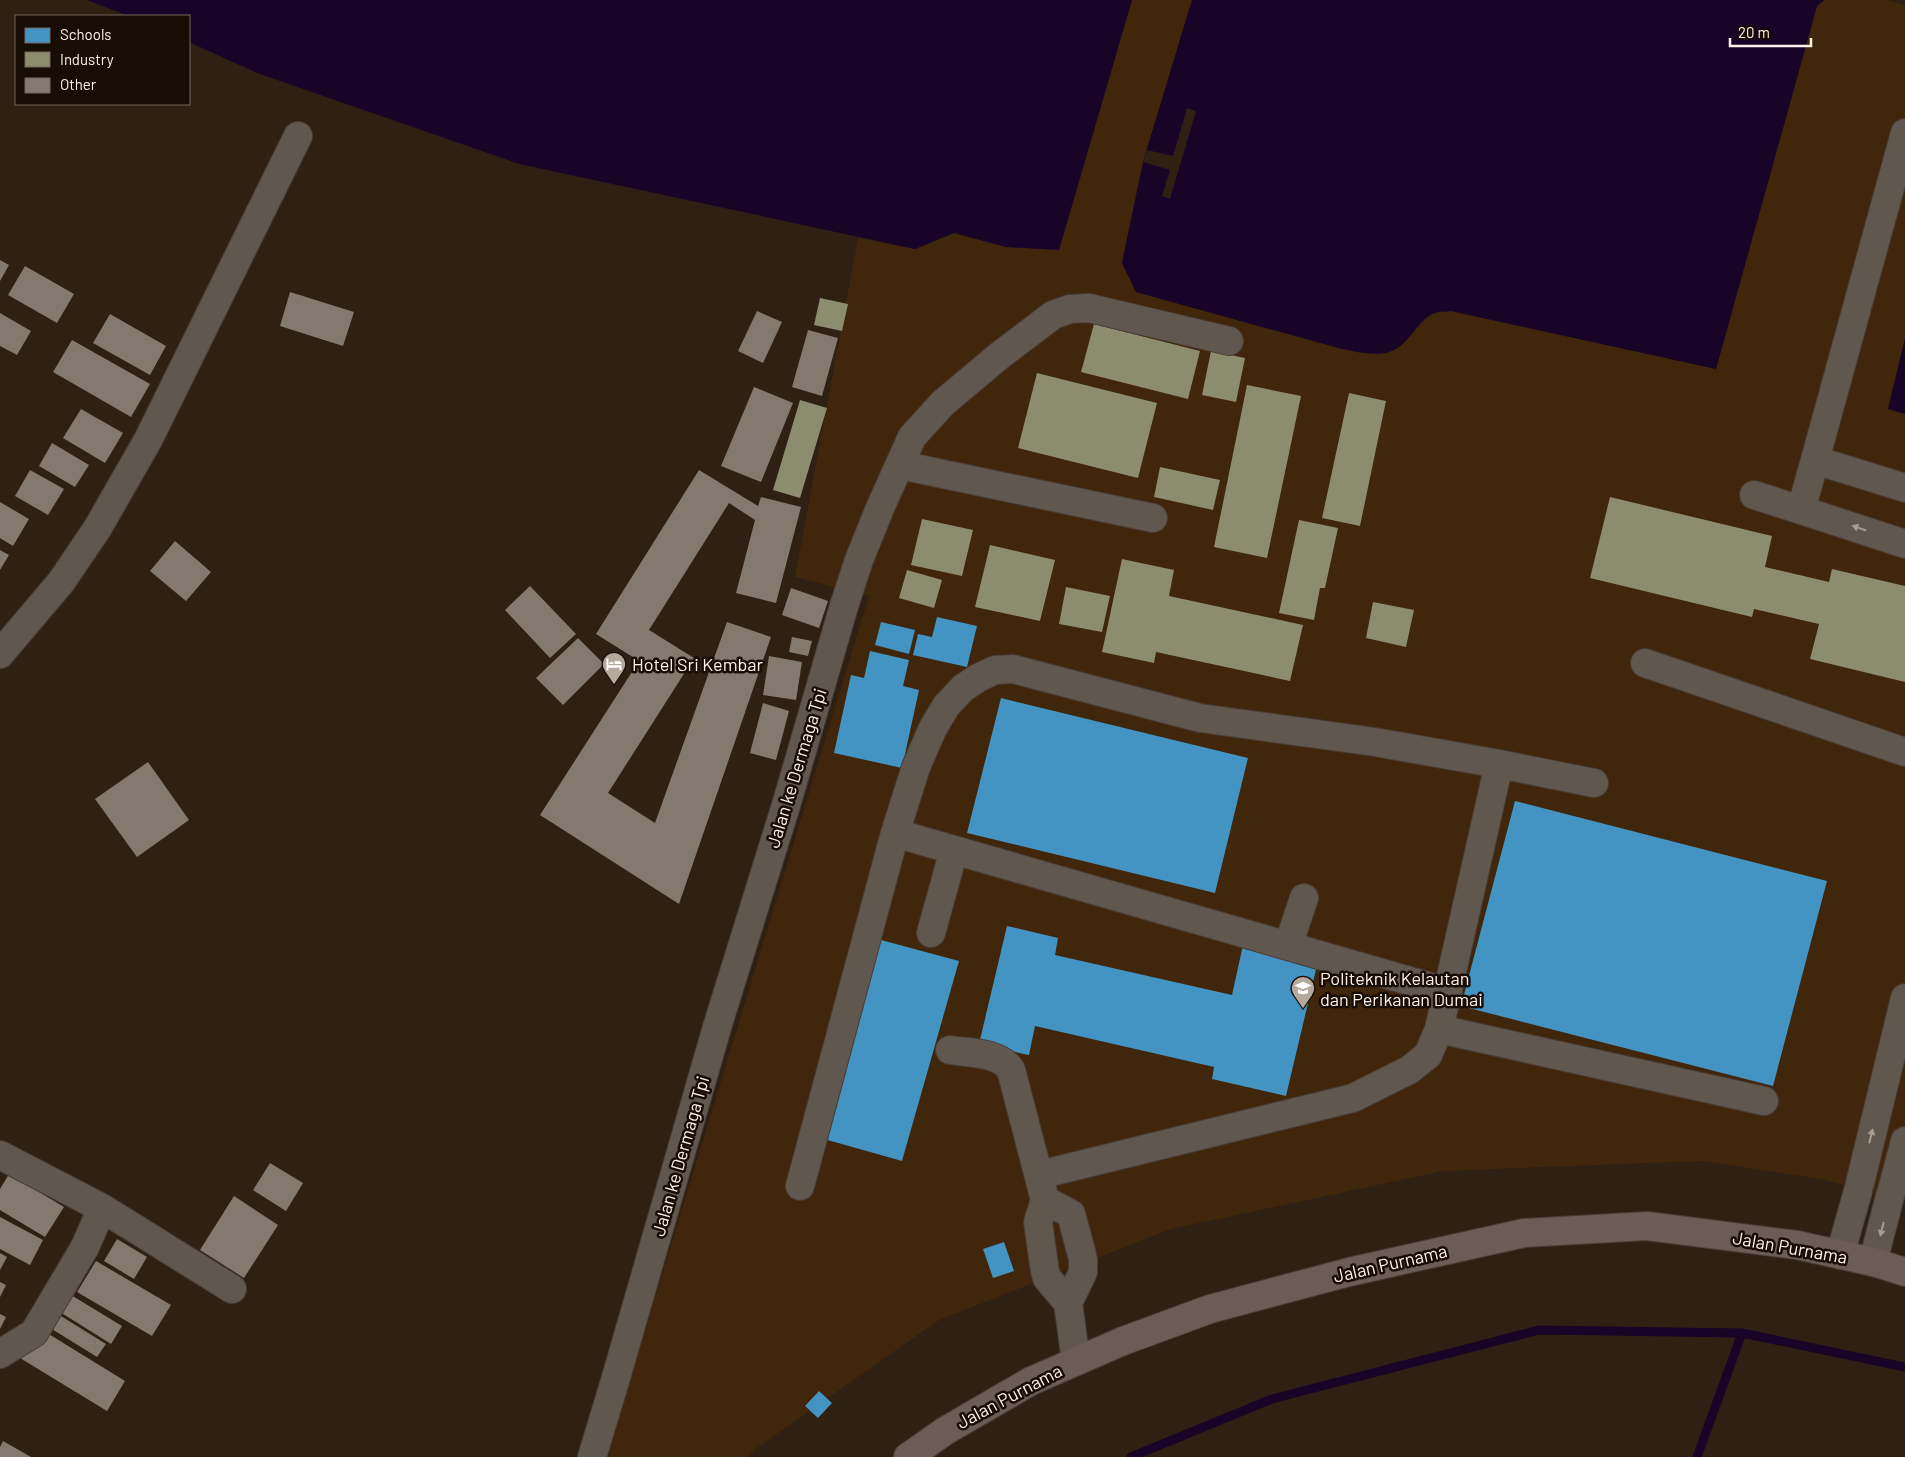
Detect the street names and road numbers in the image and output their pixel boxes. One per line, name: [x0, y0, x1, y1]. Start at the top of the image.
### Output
street label: Jalan ke Dermaga Tpi: [761, 686, 831, 850]
street label: Jalan ke Dermaga Tpi: [647, 1073, 713, 1239]
street label: Jalan Purnama: [1731, 1226, 1849, 1268]
street label: Jalan Purnama: [1331, 1239, 1449, 1287]
street label: Jalan Purnama: [953, 1359, 1065, 1433]

